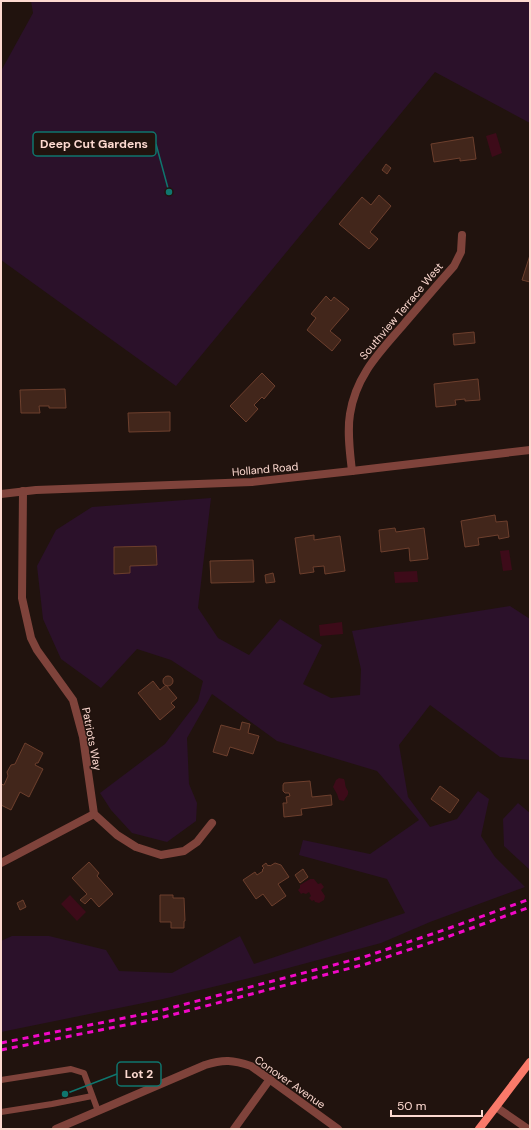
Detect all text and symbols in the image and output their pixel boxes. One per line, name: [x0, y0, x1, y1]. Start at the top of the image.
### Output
callout: Deep Cut Gardens: [33, 132, 156, 156]
text: Deep Cut Gardens: [40, 136, 148, 152]
street label: Southview Terrace West: [356, 260, 446, 362]
street label: Holland Road: [231, 459, 299, 479]
street label: Patriots Way: [79, 706, 105, 772]
street label: Conover Avenue: [252, 1052, 328, 1112]
callout: Lot 2: [117, 1062, 161, 1086]
text: Lot 2: [125, 1066, 153, 1082]
scale bar: [391, 1092, 482, 1118]
text: 50 m: [397, 1098, 426, 1114]

